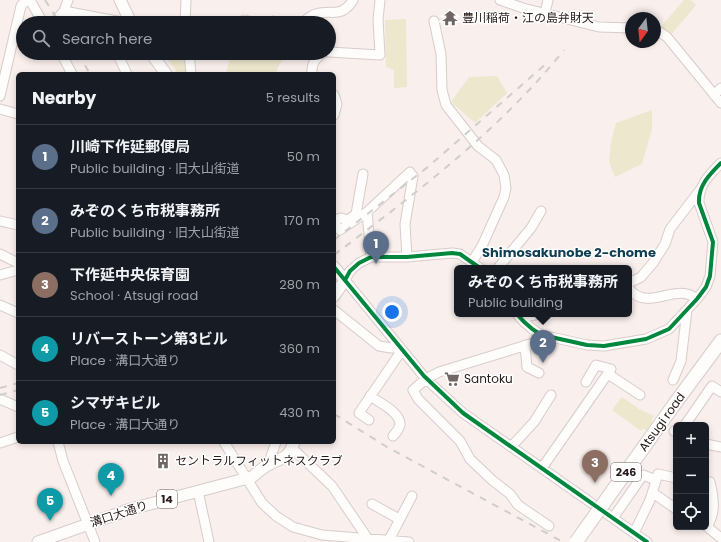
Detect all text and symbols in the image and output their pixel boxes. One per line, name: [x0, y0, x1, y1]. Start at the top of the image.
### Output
temple icon: 豊川稲荷・江の島弁財天: [441, 9, 459, 27]
place label: 豊川稲荷・江の島弁財天: [462, 9, 594, 26]
north arrow: [625, 12, 661, 48]
search box: [16, 16, 336, 60]
icon: search: [30, 27, 52, 49]
text: Search here: [62, 28, 152, 49]
text: Nearby: [32, 86, 96, 110]
text: 5 results: [266, 88, 320, 107]
text: 川崎下作延郵便局: [70, 136, 190, 157]
text: 1: [43, 147, 47, 166]
text: 50 m: [287, 147, 320, 166]
text: Public building · 旧大山街道: [70, 159, 240, 178]
text: みぞのくち市税事務所: [70, 200, 220, 221]
text: 2: [41, 211, 49, 230]
text: 170 m: [284, 211, 320, 230]
text: Public building · 旧大山街道: [70, 223, 240, 242]
pin: 1: [363, 231, 389, 264]
district label: Shimosakunobe 2-chome: [482, 243, 656, 262]
text: 下作延中央保育園: [70, 264, 190, 285]
popup: [454, 265, 632, 317]
text: みぞのくち市税事務所: [468, 271, 618, 292]
text: 3: [41, 275, 49, 294]
text: 280 m: [279, 275, 320, 294]
text: School · Atsugi road: [70, 286, 198, 305]
text: Public building: [468, 293, 563, 312]
your location: [382, 302, 402, 322]
text: リバーストーン第3ビル: [70, 328, 228, 349]
pin: 2: [530, 330, 556, 363]
text: 4: [41, 339, 49, 358]
text: 360 m: [279, 339, 320, 358]
text: Place · 溝口大通り: [70, 351, 180, 370]
supermarket icon: Santoku: [443, 370, 461, 388]
place label: Santoku: [464, 370, 513, 387]
street label: Atsugi road: [634, 389, 689, 455]
text: シマザキビル: [70, 392, 160, 413]
text: 5: [41, 403, 49, 422]
text: 430 m: [279, 403, 320, 422]
text: Place · 溝口大通り: [70, 415, 180, 434]
map controls: [673, 422, 709, 530]
button: +: [673, 422, 709, 458]
pin: 3: [582, 450, 608, 483]
building icon: セントラルフィットネスクラブ: [154, 452, 172, 470]
place label: セントラルフィットネスクラブ: [175, 452, 343, 469]
button: −: [673, 458, 709, 494]
pin: 4: [98, 463, 124, 496]
road number: 246: [611, 463, 641, 481]
pin: 5: [37, 488, 63, 521]
road number: 14: [157, 490, 177, 508]
button: locate: [673, 494, 709, 530]
street label: 溝口大通り: [88, 496, 150, 531]

